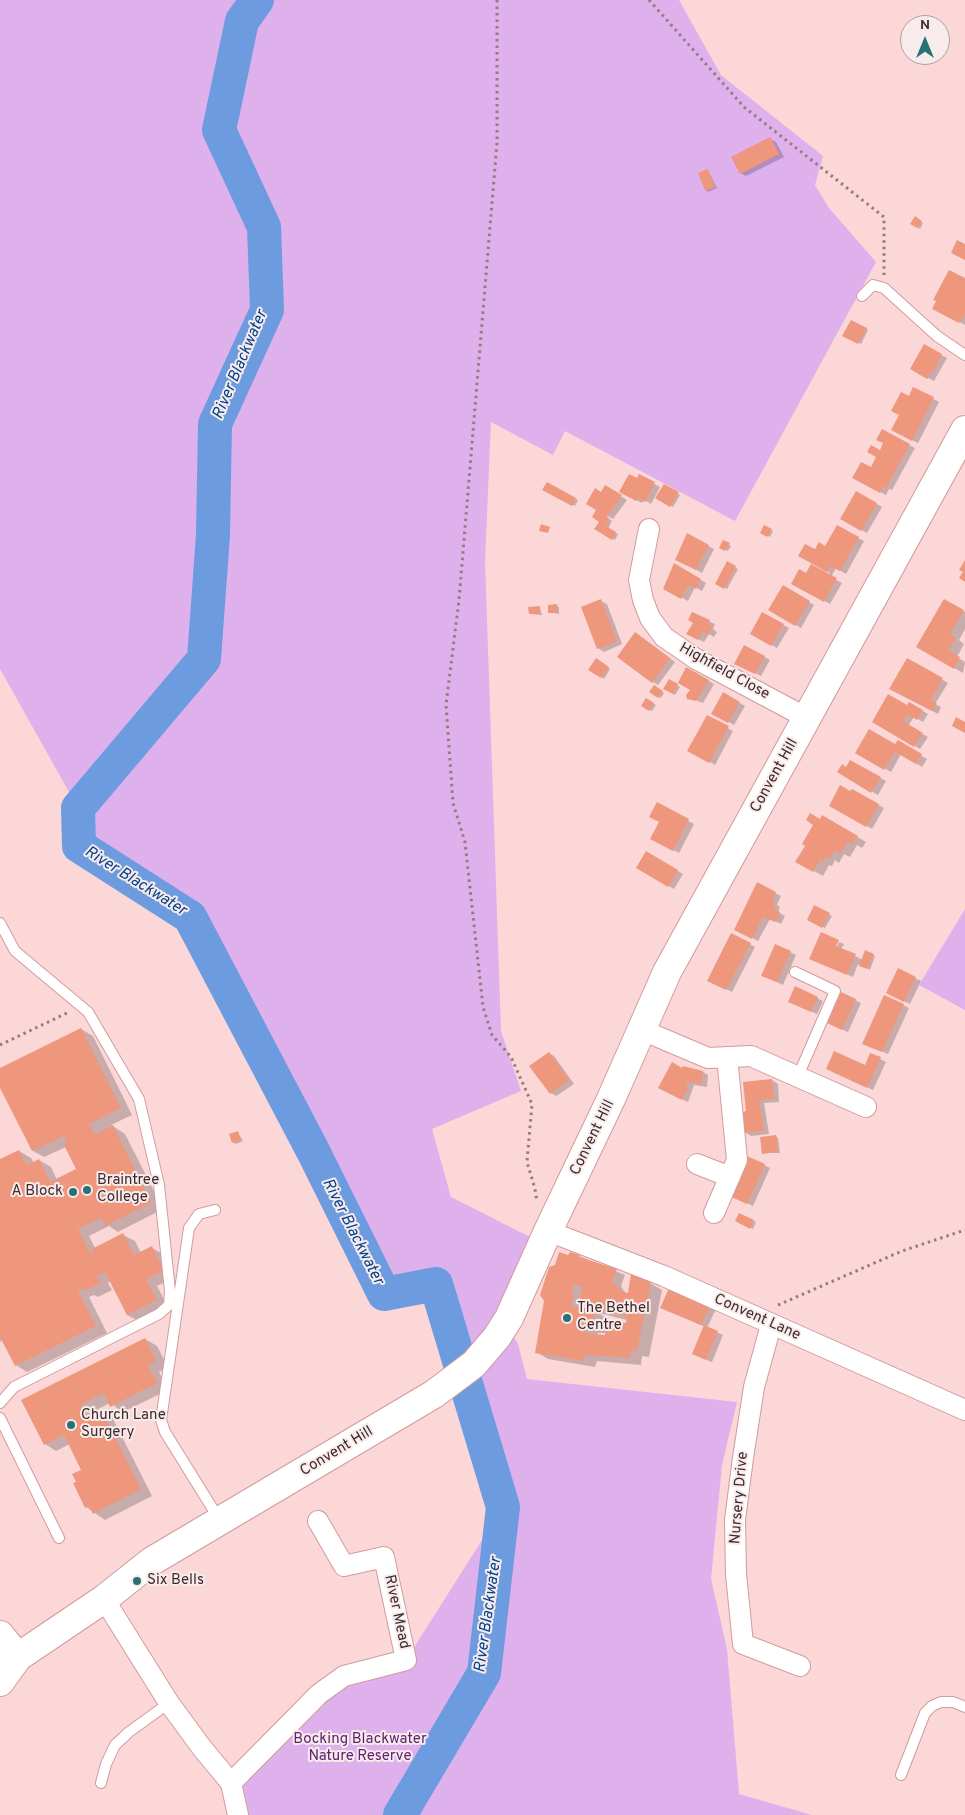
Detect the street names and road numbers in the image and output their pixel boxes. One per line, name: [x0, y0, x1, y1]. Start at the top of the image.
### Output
street label: Highfield Close: [676, 640, 772, 704]
street label: Convent Hill: [747, 736, 803, 816]
street label: Convent Hill: [567, 1097, 619, 1179]
street label: Convent Lane: [711, 1291, 803, 1345]
street label: Convent Hill: [297, 1423, 377, 1481]
street label: Nursery Drive: [727, 1451, 753, 1545]
street label: River Mead: [379, 1573, 413, 1651]

